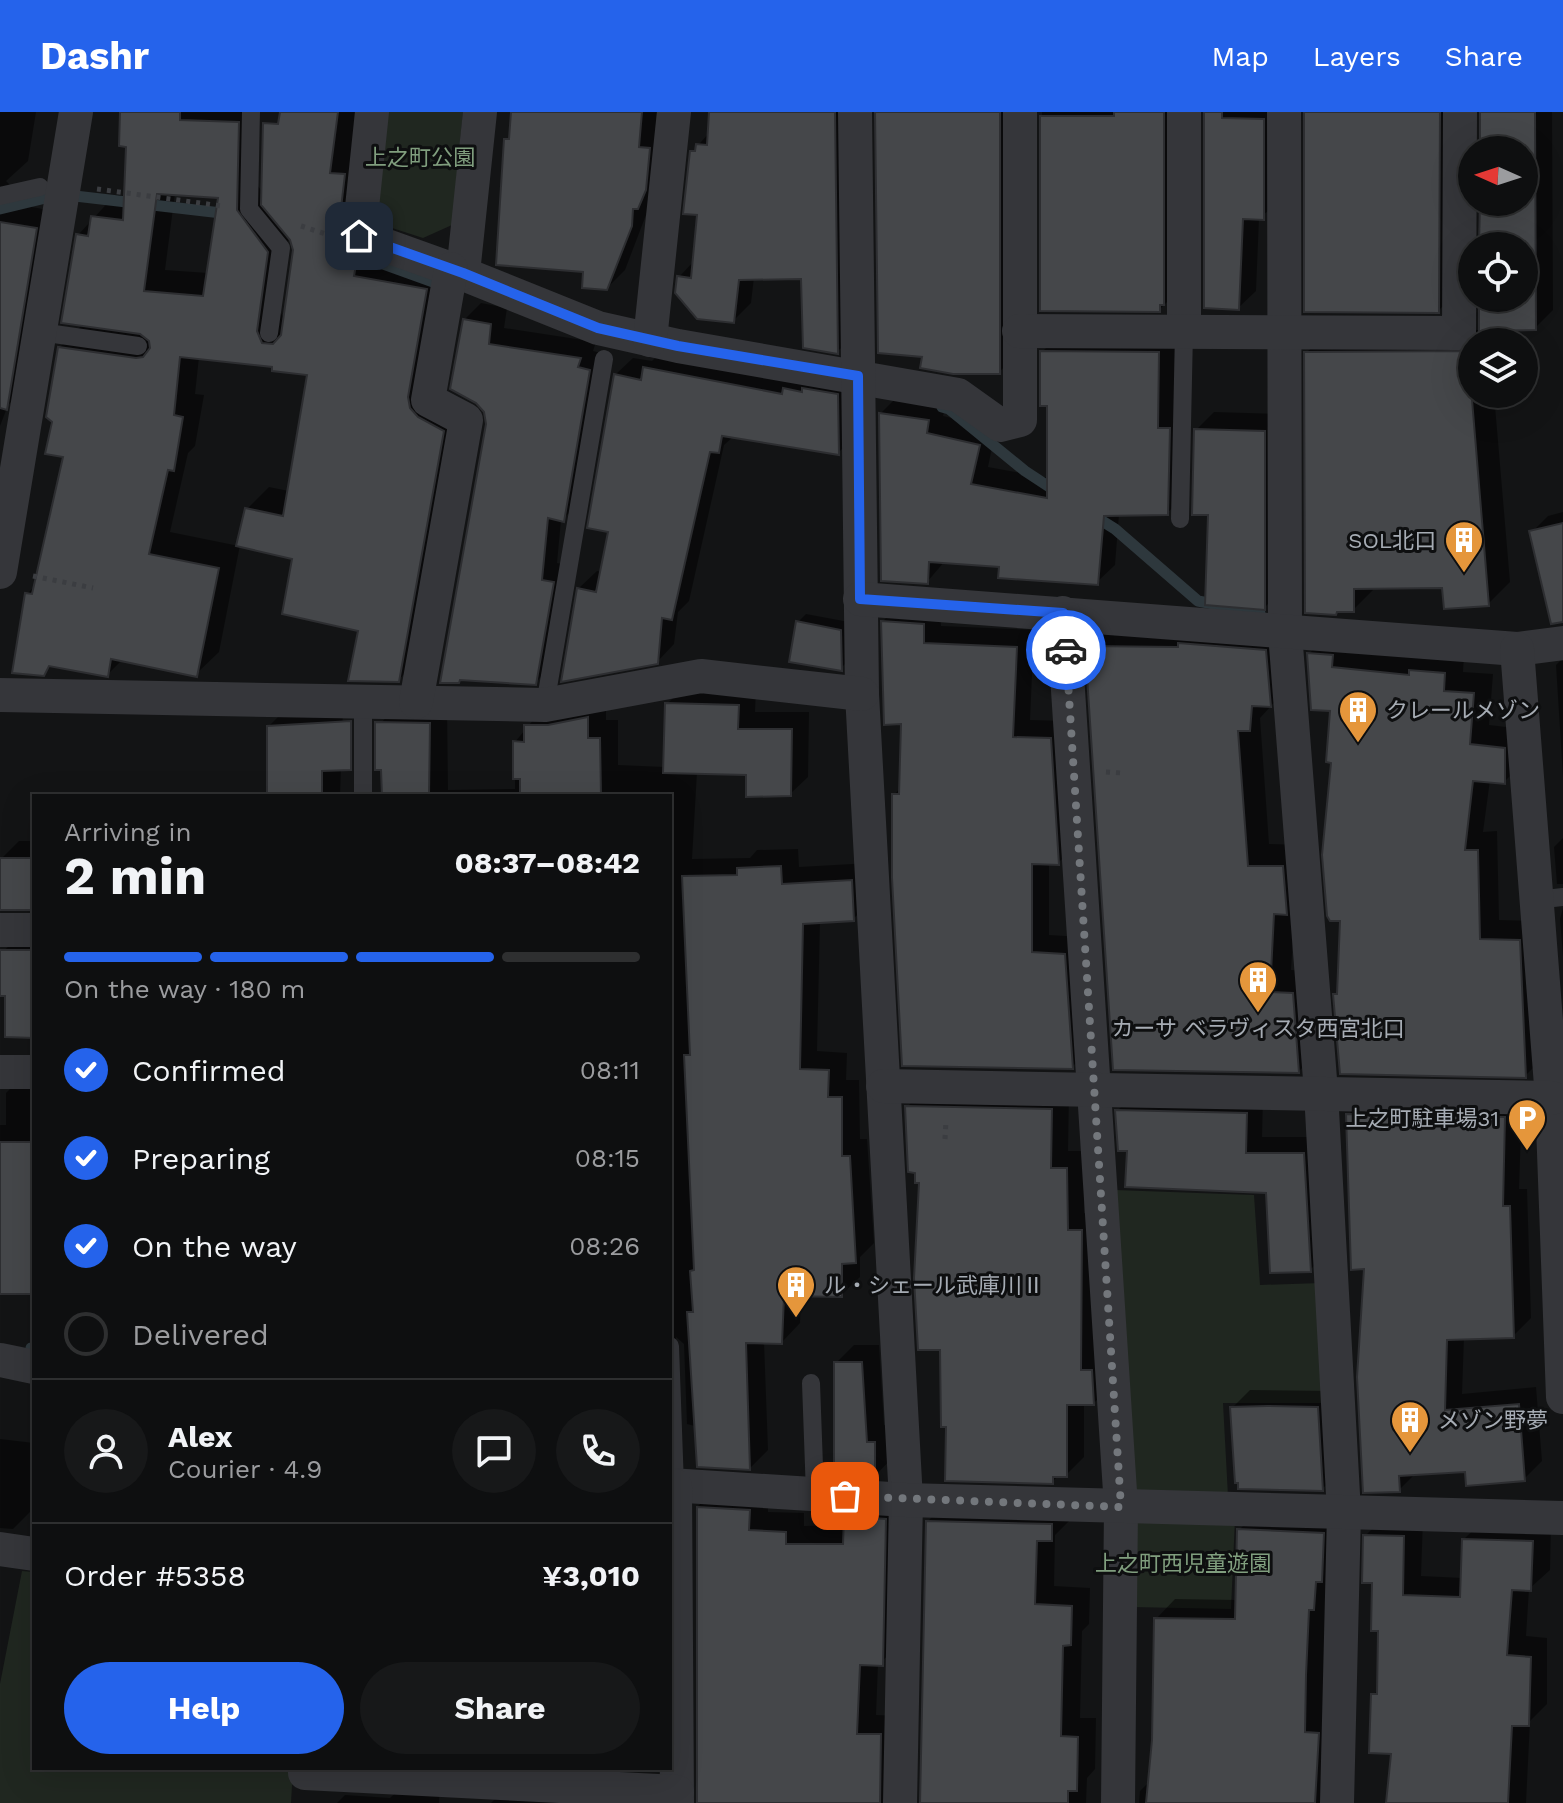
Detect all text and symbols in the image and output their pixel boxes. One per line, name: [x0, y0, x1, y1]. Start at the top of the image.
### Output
text: Dashr: [40, 34, 149, 78]
text: Map: [1212, 40, 1269, 73]
text: Layers: [1313, 40, 1401, 73]
text: Share: [1445, 40, 1523, 73]
north arrow: [1458, 136, 1538, 216]
map controls: [1458, 136, 1538, 408]
park label: 上之町公園: [365, 145, 475, 170]
pin: [325, 202, 393, 270]
icon: home: [337, 214, 381, 258]
button: locate: [1458, 232, 1538, 312]
button: layers: [1458, 328, 1538, 408]
building icon: SOL北口: [1443, 519, 1485, 574]
place label: SOL北口: [1348, 528, 1436, 553]
courier: [1026, 610, 1106, 690]
icon: car: [1044, 628, 1088, 672]
building icon: クレールメゾン: [1337, 689, 1379, 744]
place label: クレールメゾン: [1386, 698, 1540, 723]
text: Arriving in: [64, 817, 192, 847]
text: 08:37–08:42: [454, 845, 640, 880]
text: 2 min: [64, 846, 206, 907]
building icon: カーサ ベラヴィスタ西宮北口: [1237, 959, 1279, 1014]
text: On the way · 180 m: [64, 974, 305, 1004]
place label: カーサ ベラヴィスタ西宮北口: [1111, 1016, 1405, 1041]
icon: check: [64, 1048, 108, 1092]
text: Confirmed: [132, 1053, 286, 1088]
text: 08:11: [580, 1055, 640, 1085]
parking icon: 上之町駐車場31: [1506, 1097, 1548, 1152]
place label: 上之町駐車場31: [1346, 1106, 1499, 1131]
icon: check: [64, 1136, 108, 1180]
text: Preparing: [132, 1141, 270, 1176]
text: 08:15: [575, 1143, 640, 1173]
icon: check: [64, 1224, 108, 1268]
text: On the way: [132, 1229, 297, 1264]
text: 08:26: [569, 1231, 640, 1261]
building icon: ル・シェール武庫川Ⅱ: [775, 1264, 817, 1319]
place label: ル・シェール武庫川Ⅱ: [824, 1273, 1044, 1298]
text: Delivered: [132, 1317, 269, 1352]
building icon: メゾン野夢: [1389, 1399, 1431, 1454]
place label: メゾン野夢: [1438, 1408, 1548, 1433]
button: person: [64, 1409, 148, 1493]
button: chat: [452, 1409, 536, 1493]
button: phone: [556, 1409, 640, 1493]
text: Alex: [168, 1419, 232, 1454]
text: Courier · 4.9: [168, 1454, 322, 1484]
pin: [811, 1462, 879, 1530]
icon: bag: [823, 1474, 867, 1518]
park label: 上之町西児童遊園: [1095, 1551, 1271, 1576]
text: Order #5358: [64, 1558, 246, 1593]
text: ¥3,010: [542, 1558, 640, 1593]
button: Help: [64, 1662, 344, 1754]
button: Share: [360, 1662, 640, 1754]

